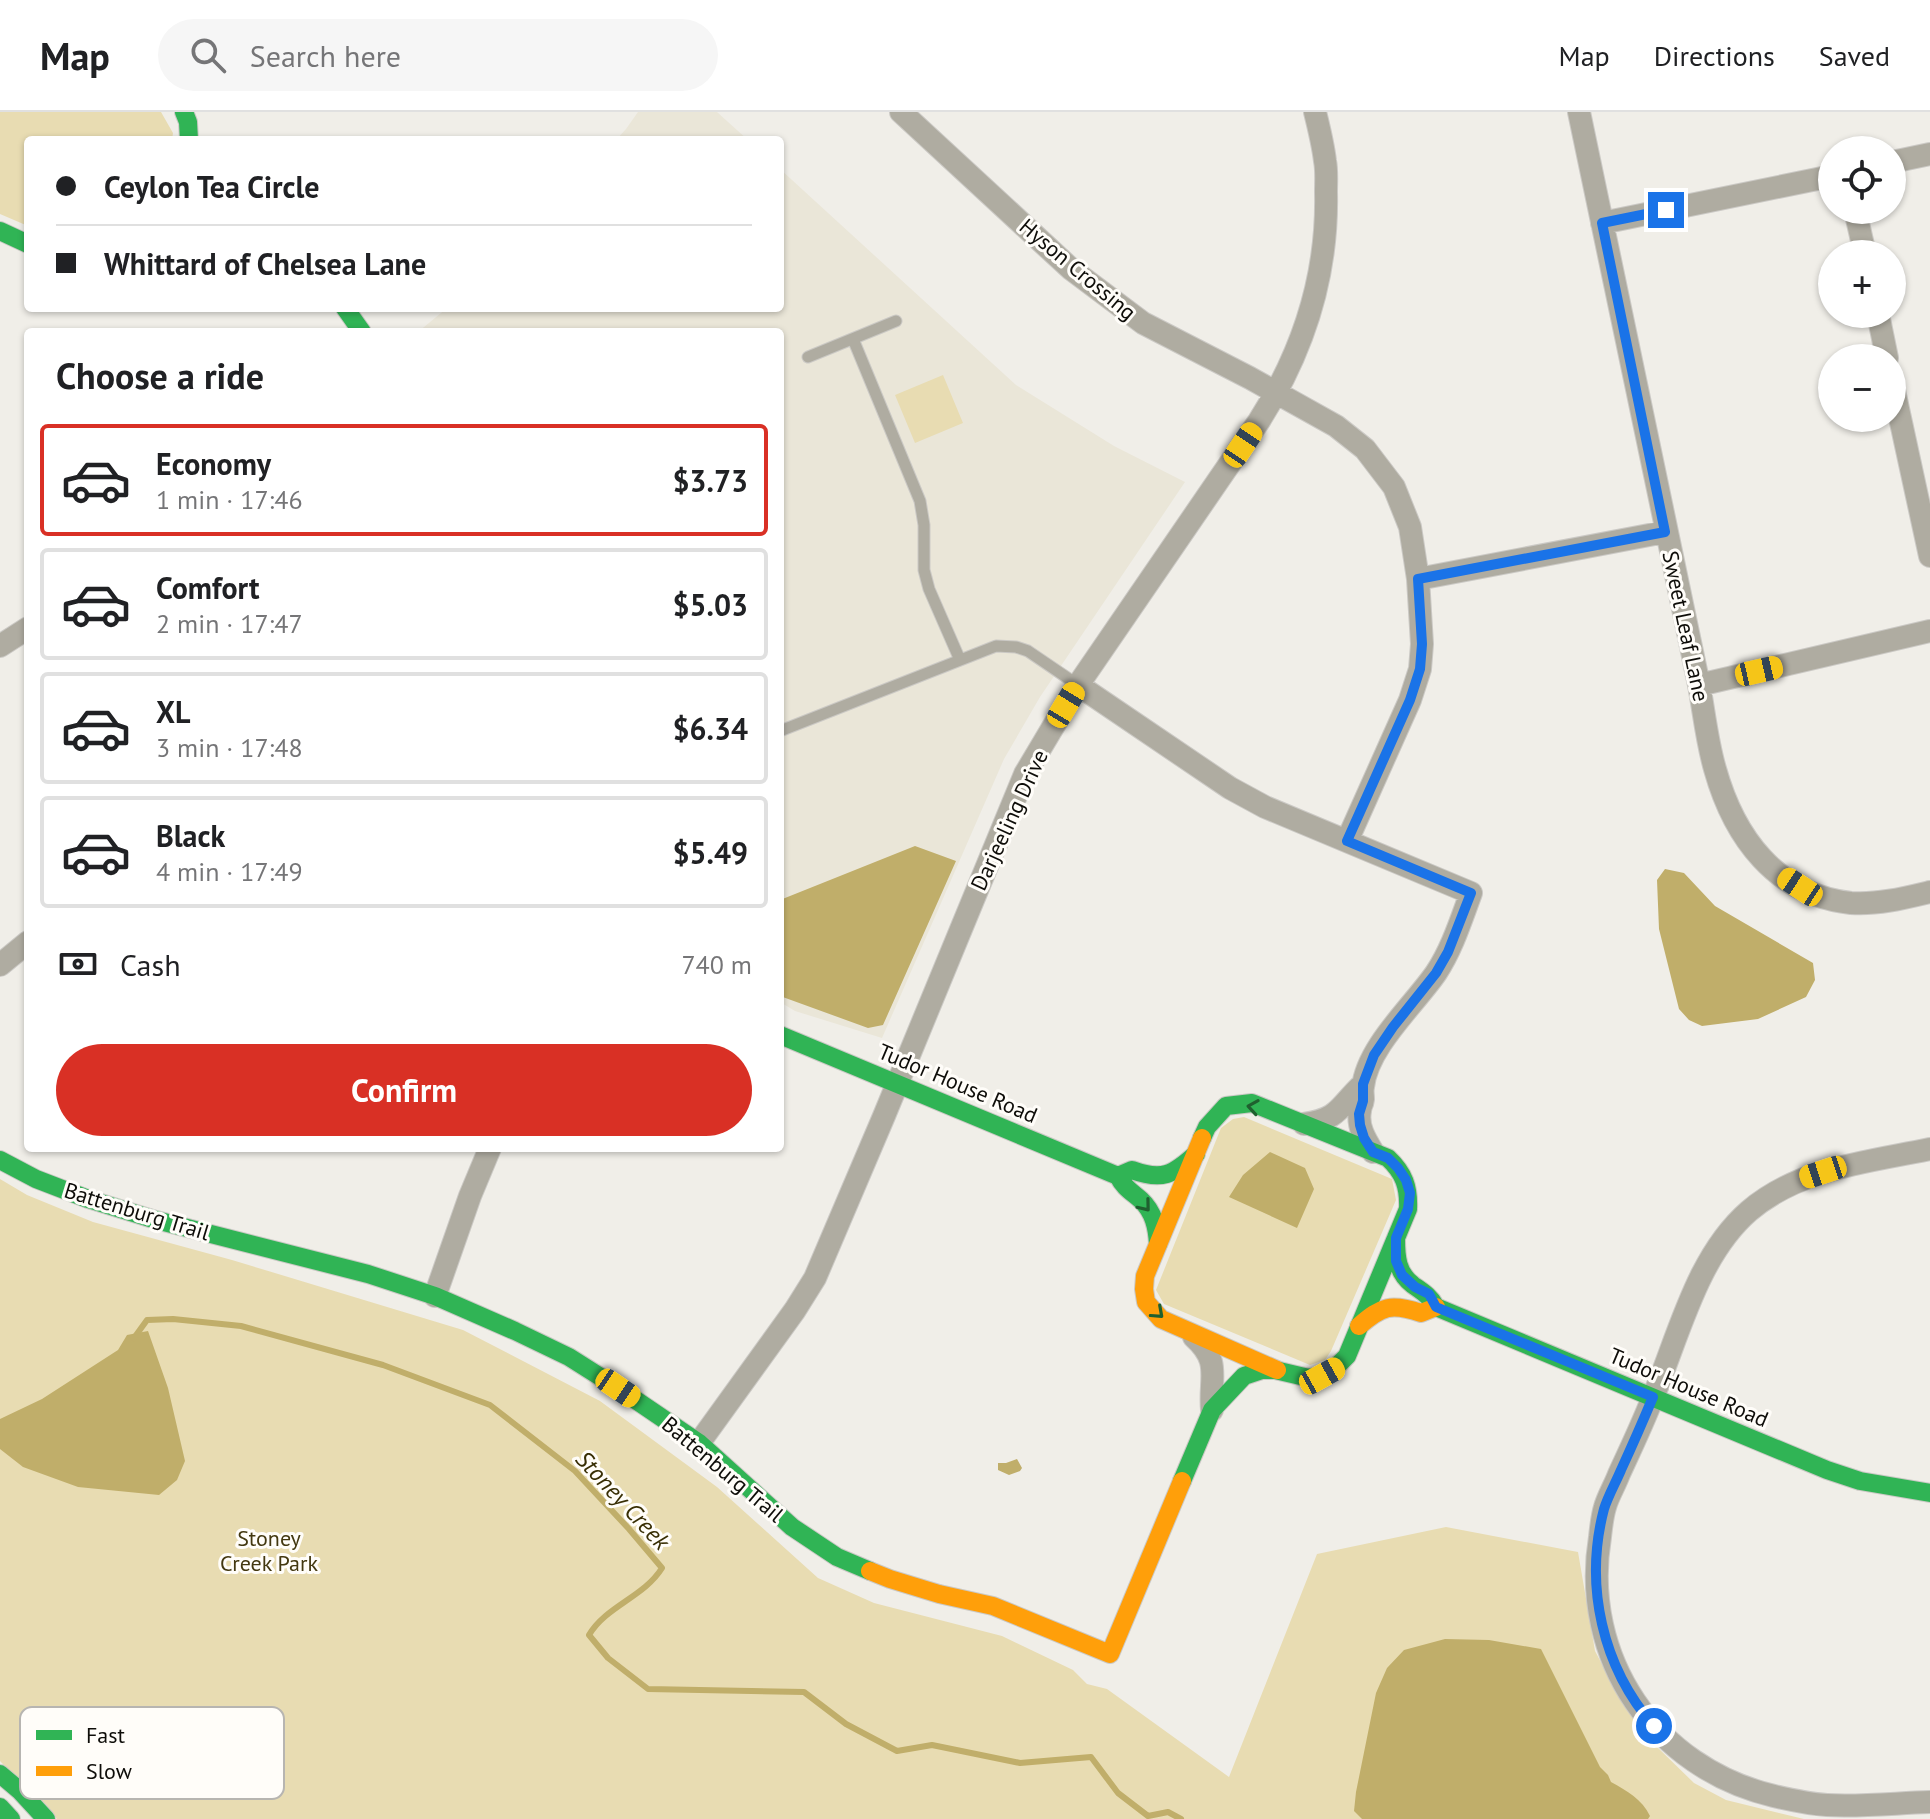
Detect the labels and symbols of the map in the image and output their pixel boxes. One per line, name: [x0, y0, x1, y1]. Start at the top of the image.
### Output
route end: [1648, 192, 1684, 228]
street label: Hyson Crossing: [1014, 212, 1142, 326]
car: [1220, 418, 1266, 472]
street label: Sweet Leaf Lane: [1656, 548, 1716, 704]
car: [1733, 654, 1785, 688]
car: [1043, 678, 1089, 732]
street label: Darjeeling Drive: [964, 745, 1054, 895]
car: [1773, 864, 1827, 910]
street label: Tudor House Road: [874, 1037, 1042, 1129]
one-way arrow: [1246, 1099, 1259, 1116]
car: [1796, 1153, 1850, 1191]
street label: Battenburg Trail: [61, 1176, 214, 1247]
one-way arrow: [1135, 1197, 1149, 1212]
one-way arrow: [1149, 1304, 1163, 1319]
street label: Tudor House Road: [1605, 1341, 1773, 1433]
car: [1295, 1354, 1349, 1398]
car: [591, 1365, 645, 1411]
street label: Battenburg Trail: [656, 1410, 790, 1528]
water label: Stoney Creek: [569, 1444, 678, 1557]
park label: Stoney Creek Park: [220, 1524, 318, 1577]
legend: [20, 1707, 284, 1799]
route start: [1636, 1708, 1672, 1744]
text: Fast: [86, 1721, 126, 1749]
text: Slow: [86, 1757, 132, 1785]

